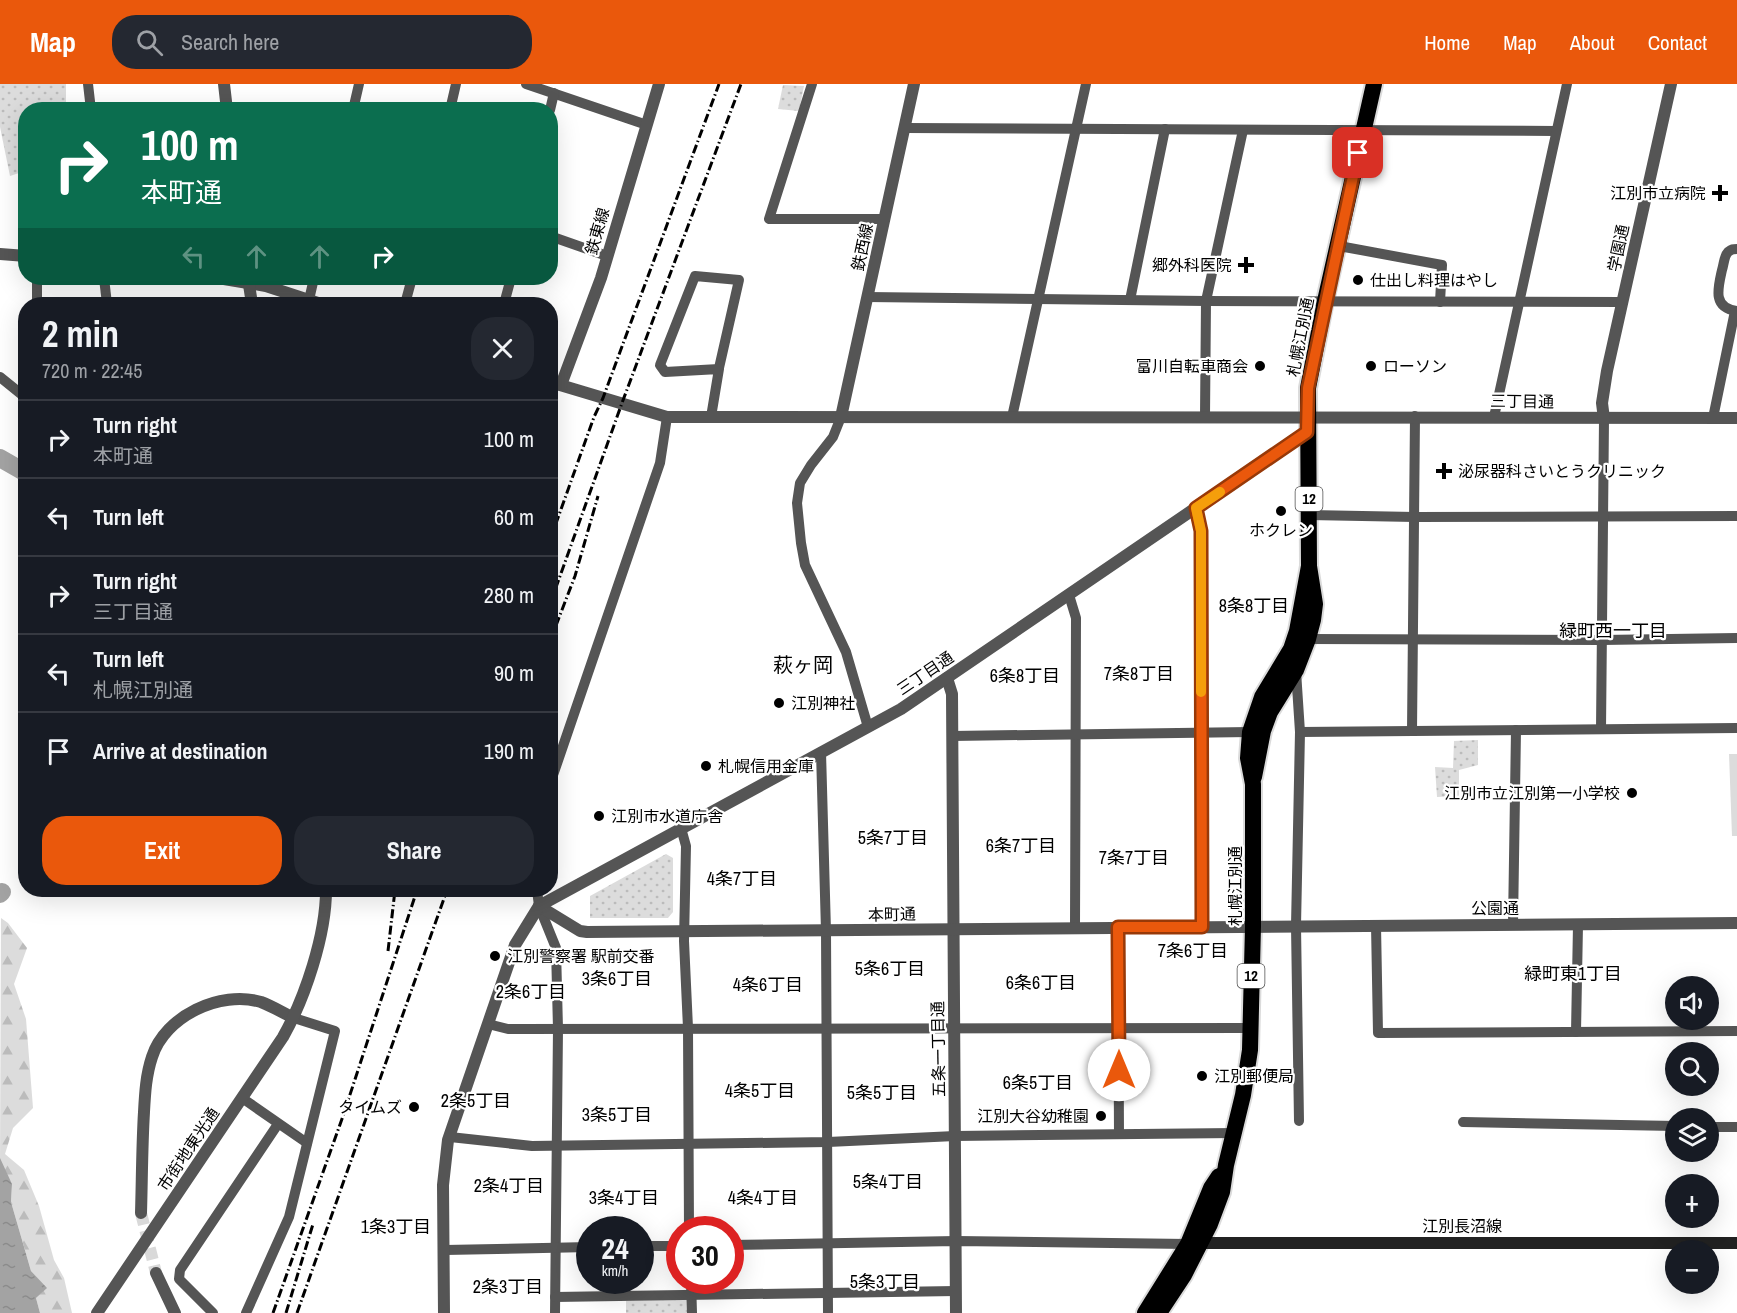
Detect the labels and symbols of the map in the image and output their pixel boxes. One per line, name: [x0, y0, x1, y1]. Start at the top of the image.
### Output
pin: [1332, 127, 1383, 178]
place label: 江別市立病院: [1610, 182, 1706, 204]
marker: 江別市立病院: [1711, 184, 1729, 202]
street label: 鉄東線: [580, 205, 614, 257]
street label: 鉄西線: [846, 221, 878, 273]
street label: 学園通: [1602, 222, 1634, 274]
place label: 郷外科医院: [1152, 254, 1232, 276]
marker: 郷外科医院: [1237, 256, 1255, 274]
place label: 仕出し料理はやし: [1370, 269, 1498, 291]
marker: 仕出し料理はやし: [1351, 273, 1365, 287]
street label: 札幌江別通: [1282, 296, 1318, 378]
place label: 富川自転車商会: [1136, 355, 1248, 377]
place label: ローソン: [1383, 355, 1447, 377]
marker: 富川自転車商会: [1253, 359, 1267, 373]
marker: ローソン: [1364, 359, 1378, 373]
street label: 三丁目通: [1490, 389, 1554, 413]
place label: 泌尿器科さいとうクリニック: [1458, 460, 1666, 482]
marker: 泌尿器科さいとうクリニック: [1435, 462, 1453, 480]
road number: 12: [1296, 487, 1322, 511]
marker: ホクレン: [1274, 504, 1288, 518]
place label: ホクレン: [1249, 519, 1313, 541]
district label: 8条8丁目: [1219, 593, 1289, 618]
district label: 緑町西一丁目: [1559, 618, 1667, 643]
street label: 三丁目通: [892, 646, 958, 700]
district label: 萩ヶ岡: [773, 651, 833, 678]
district label: 7条8丁目: [1104, 661, 1174, 686]
district label: 6条8丁目: [990, 663, 1060, 688]
place label: 江別神社: [791, 692, 855, 714]
marker: 江別神社: [772, 696, 786, 710]
place label: 札幌信用金庫: [718, 755, 814, 777]
marker: 札幌信用金庫: [699, 759, 713, 773]
place label: 江別市立江別第一小学校: [1444, 782, 1620, 804]
marker: 江別市立江別第一小学校: [1625, 786, 1639, 800]
place label: 江別市水道庁舎: [611, 805, 723, 827]
marker: 江別市水道庁舎: [592, 809, 606, 823]
district label: 5条7丁目: [858, 825, 928, 850]
district label: 6条7丁目: [986, 833, 1056, 858]
district label: 7条7丁目: [1099, 845, 1169, 870]
street label: 札幌江別通: [1224, 846, 1246, 926]
district label: 4条7丁目: [707, 866, 777, 891]
street label: 公園通: [1471, 897, 1519, 919]
street label: 本町通: [868, 903, 916, 925]
district label: 7条6丁目: [1158, 938, 1228, 963]
place label: 江別警察署 駅前交番: [507, 945, 655, 967]
marker: 江別警察署 駅前交番: [488, 949, 502, 963]
district label: 5条6丁目: [855, 956, 925, 981]
district label: 緑町東1丁目: [1524, 961, 1622, 986]
road number: 12: [1238, 964, 1264, 988]
district label: 3条6丁目: [582, 966, 652, 991]
district label: 6条6丁目: [1006, 970, 1076, 995]
district label: 4条6丁目: [733, 972, 803, 997]
district label: 2条6丁目: [496, 979, 566, 1004]
street label: 五条一丁目通: [926, 1001, 950, 1097]
position arrow: [1087, 1038, 1151, 1102]
place label: 江別郵便局: [1214, 1065, 1294, 1087]
marker: 江別郵便局: [1195, 1069, 1209, 1083]
district label: 6条5丁目: [1003, 1070, 1073, 1095]
district label: 4条5丁目: [725, 1078, 795, 1103]
district label: 5条5丁目: [847, 1080, 917, 1105]
district label: 2条5丁目: [441, 1088, 511, 1113]
place label: タイムズ: [338, 1096, 402, 1118]
marker: タイムズ: [407, 1100, 421, 1114]
district label: 3条5丁目: [582, 1102, 652, 1127]
street label: 市街地東光通: [152, 1103, 224, 1195]
place label: 江別大谷幼稚園: [977, 1105, 1089, 1127]
marker: 江別大谷幼稚園: [1094, 1109, 1108, 1123]
district label: 5条4丁目: [853, 1169, 923, 1194]
district label: 2条4丁目: [474, 1173, 544, 1198]
district label: 3条4丁目: [589, 1185, 659, 1210]
district label: 4条4丁目: [728, 1185, 798, 1210]
district label: 1条3丁目: [361, 1214, 431, 1239]
street label: 江別長沼線: [1422, 1215, 1502, 1237]
speed limit sign: 30: [666, 1216, 744, 1294]
district label: 5条3丁目: [850, 1269, 920, 1294]
district label: 2条3丁目: [473, 1274, 543, 1299]

